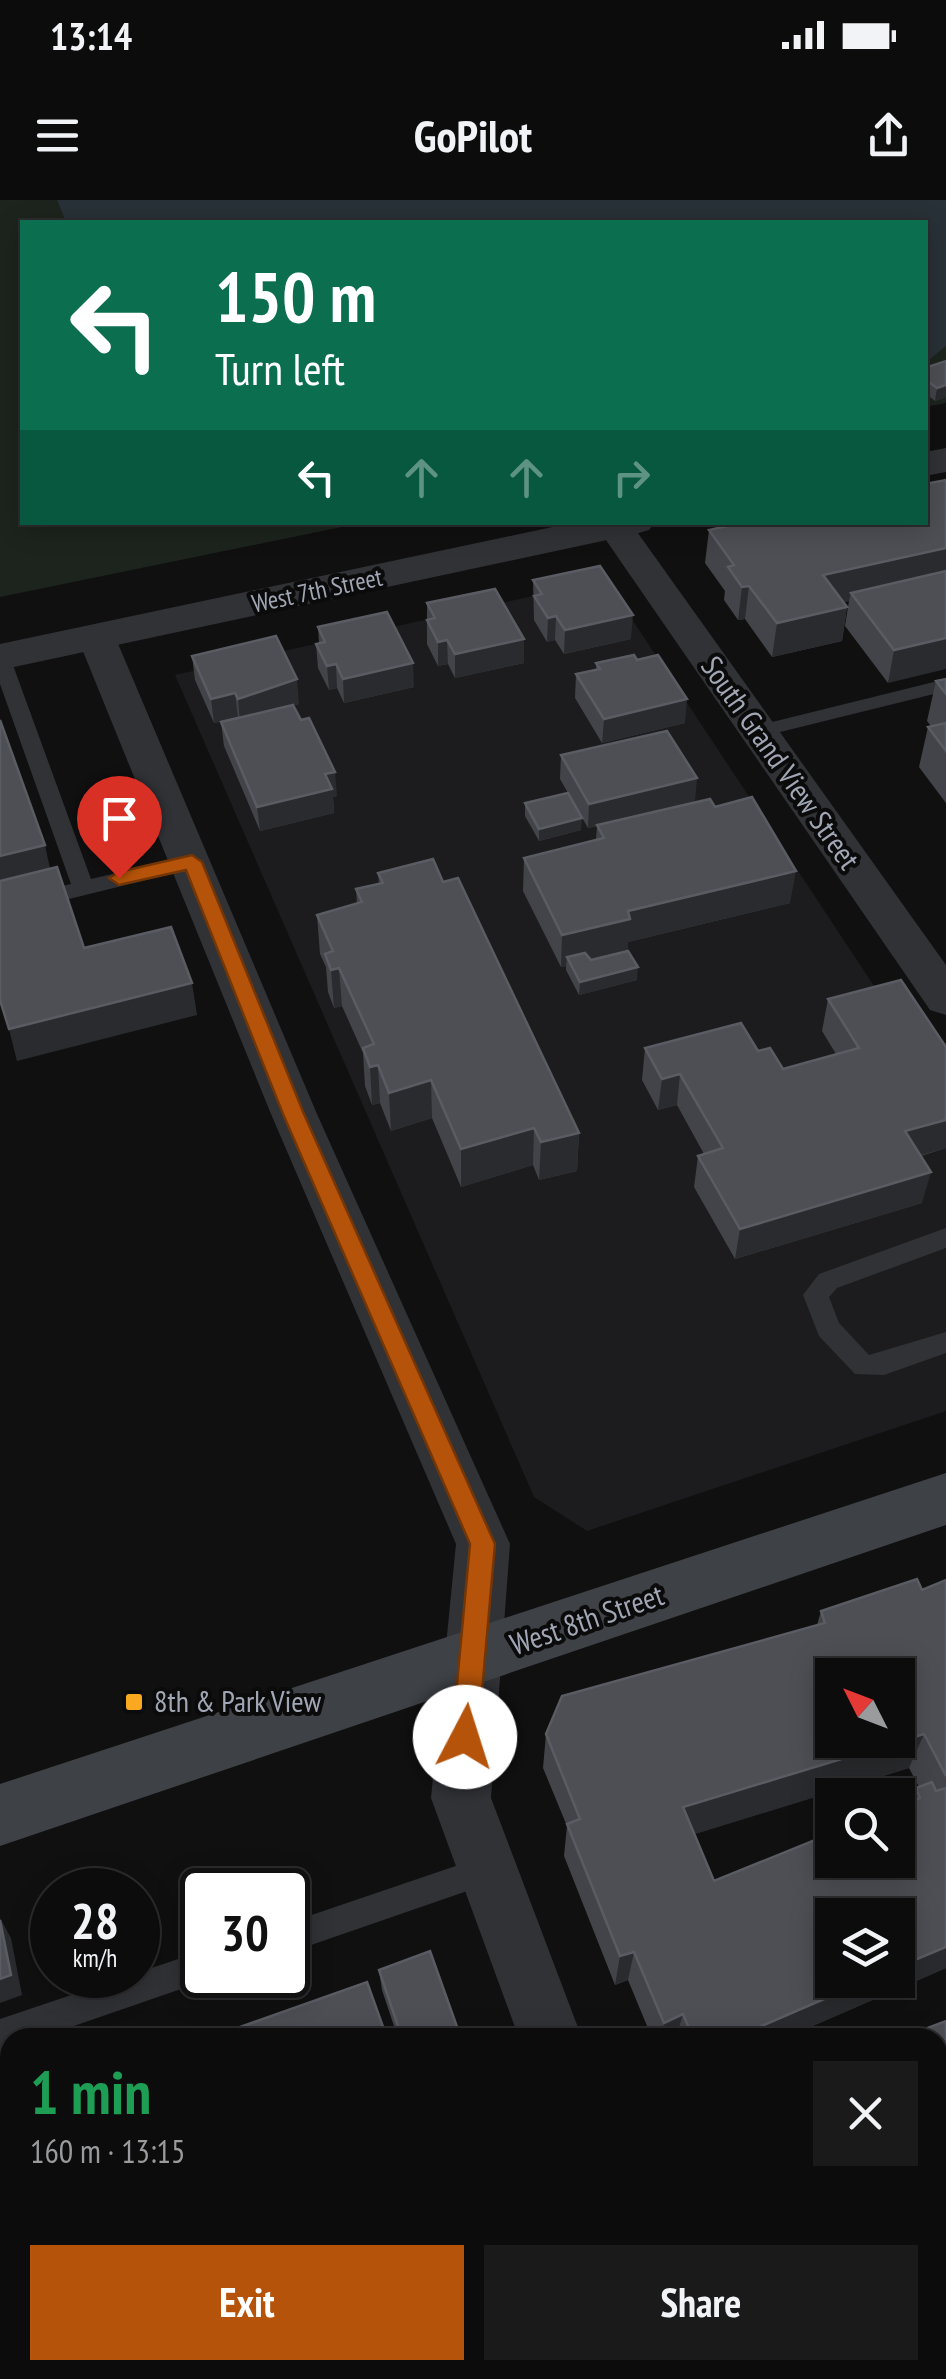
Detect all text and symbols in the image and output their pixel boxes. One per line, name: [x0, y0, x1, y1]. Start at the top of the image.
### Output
text: 13:14: [50, 11, 132, 60]
text: GoPilot: [414, 106, 532, 164]
icon: menu: [30, 108, 85, 163]
icon: share: [861, 108, 916, 163]
text: 150 m: [215, 251, 376, 341]
icon: left: [50, 260, 180, 390]
text: Turn left: [215, 339, 345, 397]
icon: left: [289, 450, 344, 505]
icon: ahead: [394, 450, 449, 505]
icon: ahead: [499, 450, 554, 505]
icon: right: [604, 450, 659, 505]
street label: West 7th Street: [249, 561, 385, 619]
street label: South Grand View Street: [693, 648, 870, 877]
pin: [77, 776, 162, 879]
icon: arrive: [92, 791, 147, 846]
street label: West 8th Street: [505, 1574, 669, 1663]
north arrow: [815, 1658, 915, 1758]
map controls: [815, 1658, 915, 1998]
place label: 8th & Park View: [154, 1681, 321, 1720]
position arrow: [413, 1685, 517, 1789]
marker: 8th & Park View: [123, 1691, 145, 1713]
button: search: [815, 1778, 915, 1878]
speed limit sign: 30: [180, 1868, 310, 1998]
text: 28: [71, 1888, 119, 1953]
button: layers: [815, 1898, 915, 1998]
text: km/h: [73, 1942, 117, 1974]
text: 1 min: [30, 2053, 151, 2131]
button: close: [813, 2061, 918, 2166]
text: 160 m · 13:15: [30, 2130, 185, 2172]
button: Exit: [30, 2245, 464, 2360]
button: Share: [484, 2245, 918, 2360]

